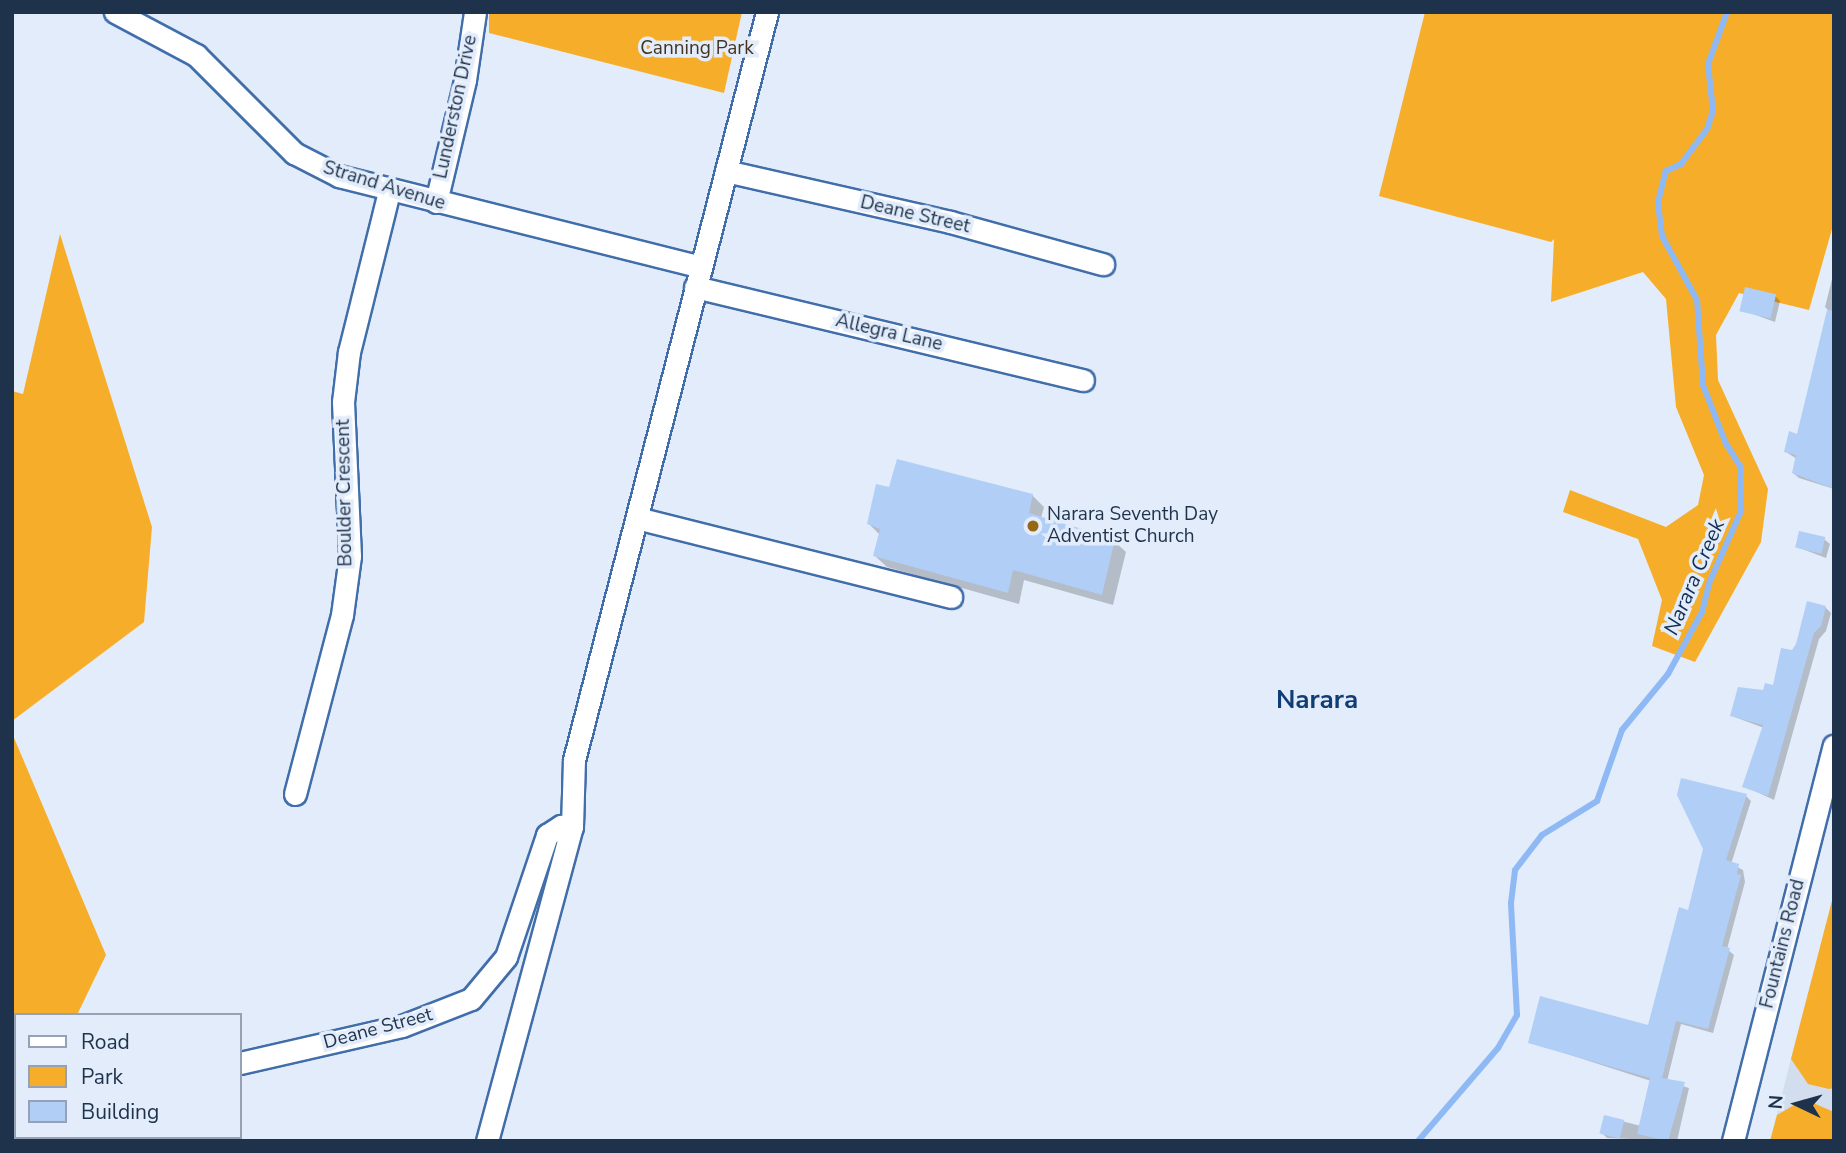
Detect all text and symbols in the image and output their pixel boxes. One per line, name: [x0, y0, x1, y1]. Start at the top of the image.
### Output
street label: Lunderston Drive: [430, 33, 482, 181]
park label: Canning Park: [640, 38, 754, 60]
street label: Strand Avenue: [320, 157, 448, 215]
street label: Deane Street: [858, 191, 972, 239]
street label: Allegra Lane: [833, 310, 945, 356]
street label: Boulder Crescent: [332, 419, 358, 567]
place label: Narara Seventh Day Adventist Church: [1047, 504, 1218, 548]
water label: Narara Creek: [1658, 515, 1730, 639]
marker: Narara Seventh Day Adventist Church: [1025, 518, 1041, 534]
district label: Narara: [1276, 684, 1358, 716]
street label: Fountains Road: [1756, 877, 1810, 1011]
street label: Deane Street: [321, 1004, 435, 1054]
legend: [14, 1013, 242, 1139]
text: Road: [81, 1028, 130, 1056]
text: Park: [81, 1063, 123, 1091]
north arrow: [1762, 1069, 1832, 1139]
text: N: [1763, 1094, 1790, 1110]
text: Building: [81, 1098, 159, 1126]

